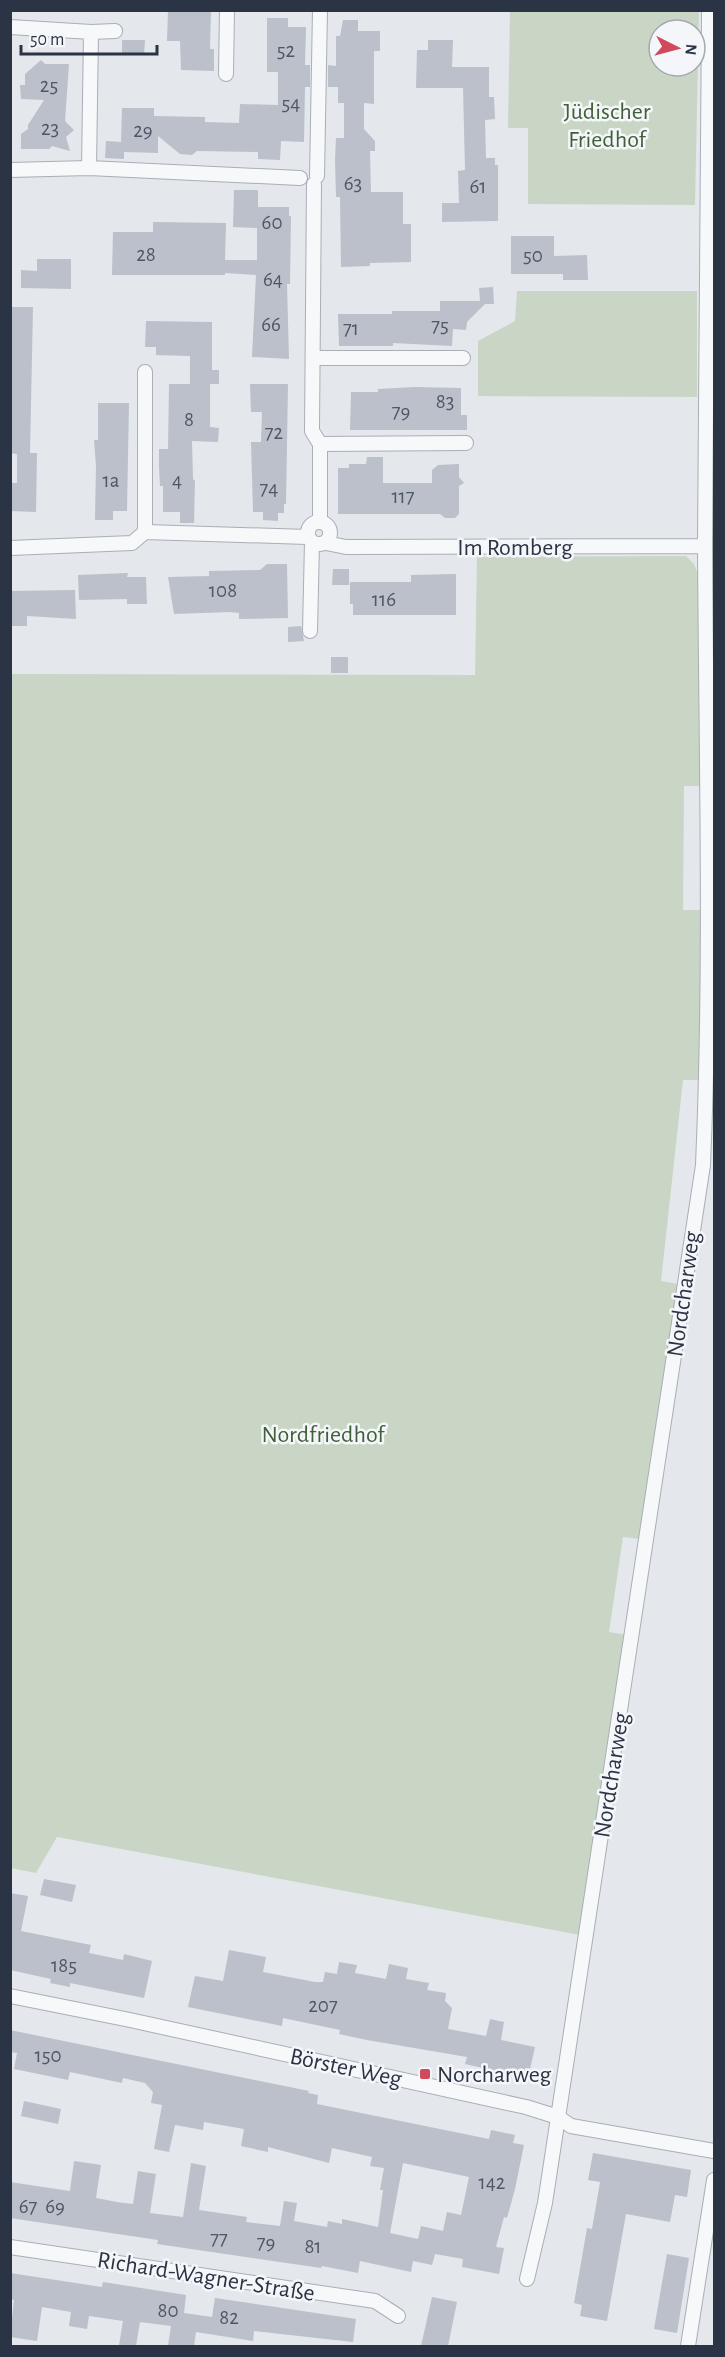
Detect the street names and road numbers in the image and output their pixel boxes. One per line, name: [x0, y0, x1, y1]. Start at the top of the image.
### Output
street label: Im Romberg: [457, 536, 573, 560]
street label: Nordcharweg: [663, 1229, 705, 1358]
street label: Nordcharweg: [590, 1710, 634, 1840]
street label: Börster Weg: [288, 2044, 404, 2092]
street label: Richard-Wagner-Straße: [95, 2248, 316, 2306]

